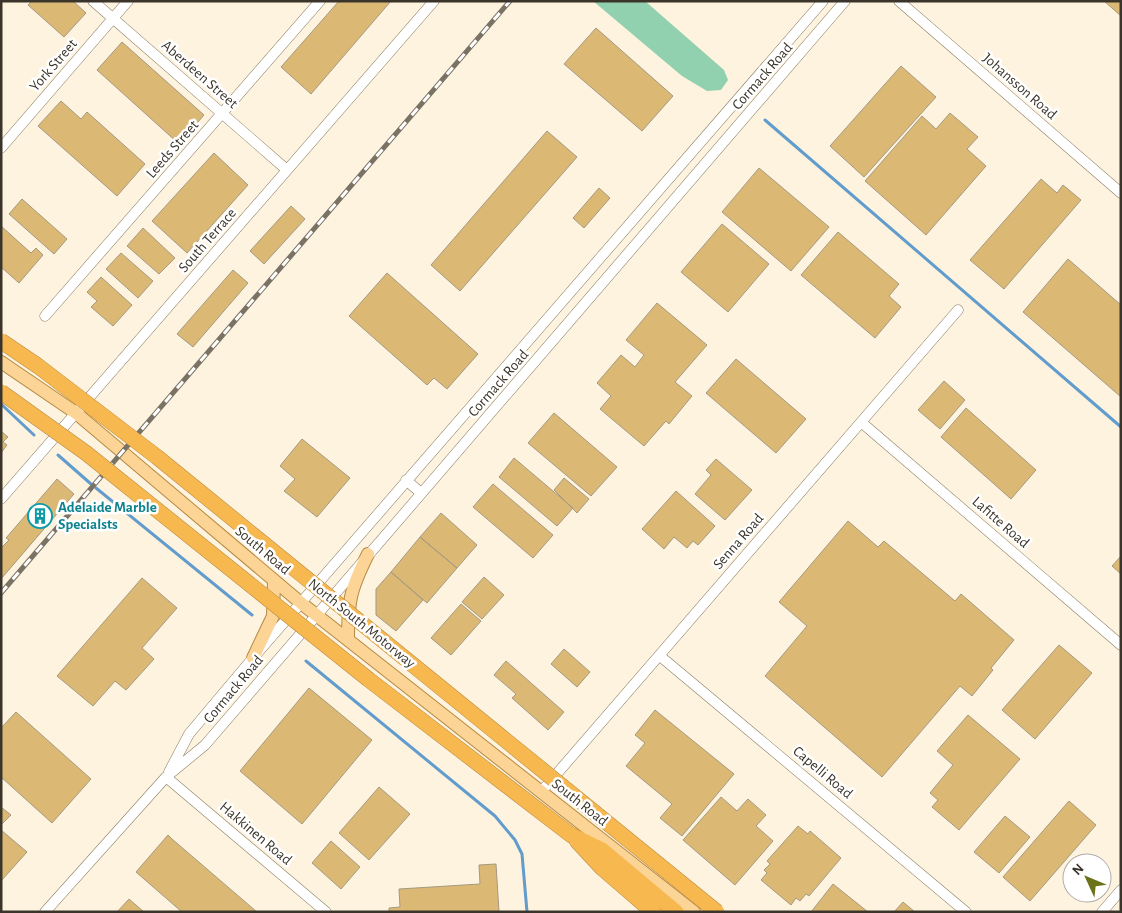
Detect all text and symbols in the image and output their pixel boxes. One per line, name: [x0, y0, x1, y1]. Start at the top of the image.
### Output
street label: York Street: [27, 36, 80, 94]
street label: Aberdeen Street: [159, 37, 241, 111]
street label: Cormack Road: [729, 40, 796, 113]
street label: Johansson Road: [980, 50, 1060, 122]
street label: Leeds Street: [143, 117, 201, 181]
street label: South Terrace: [176, 205, 239, 275]
street label: Cormack Road: [465, 347, 532, 420]
street label: Lafitte Road: [969, 494, 1032, 551]
place label: Adelaide Marble Specialsts: [58, 500, 157, 532]
building icon: Adelaide Marble Specialsts: [27, 503, 53, 529]
street label: Senna Road: [710, 510, 767, 572]
street label: South Road: [232, 523, 293, 578]
street label: North South Motorway: [305, 576, 418, 671]
street label: Cormack Road: [201, 652, 266, 726]
street label: Capelli Road: [790, 743, 855, 802]
street label: South Road: [549, 776, 611, 829]
street label: Hakkinen Road: [217, 799, 295, 868]
north arrow: [1062, 853, 1112, 903]
text: N: [1070, 861, 1087, 878]

